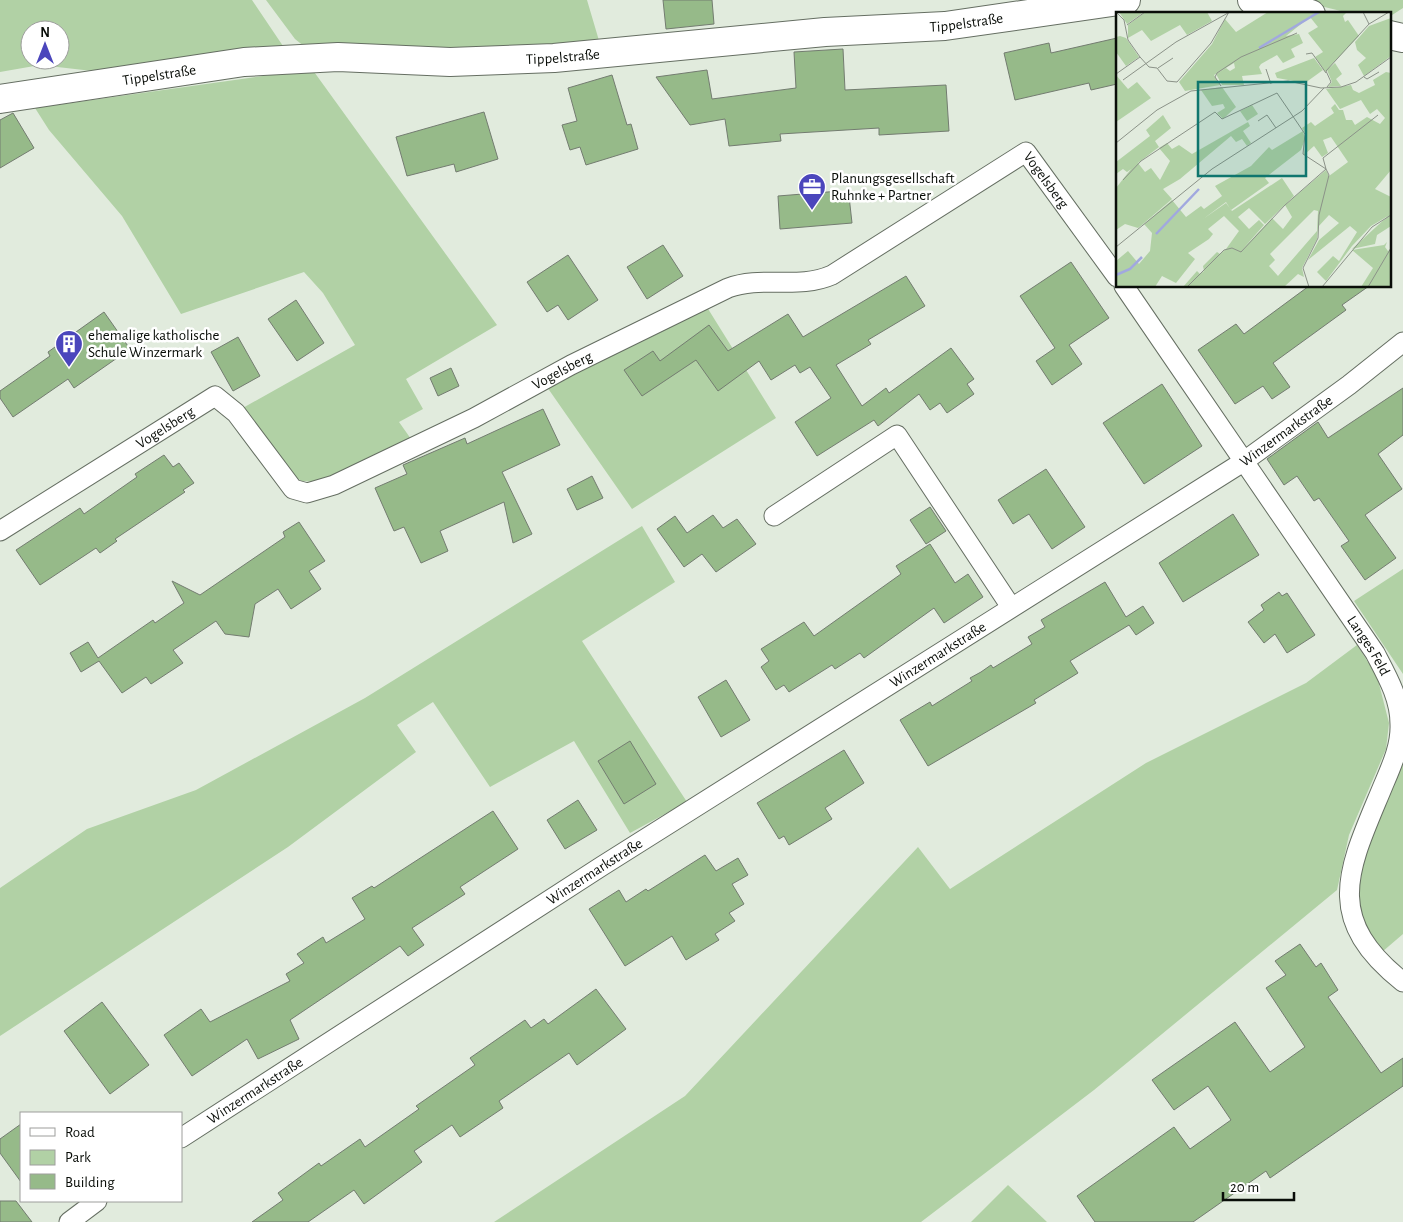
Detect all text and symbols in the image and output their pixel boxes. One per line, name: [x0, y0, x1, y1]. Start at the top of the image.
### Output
street label: Tippelstraße: [929, 11, 1004, 35]
inset map: [1116, 12, 1390, 288]
north arrow: [20, 20, 70, 70]
text: N: [40, 26, 50, 40]
street label: Tippelstraße: [526, 47, 601, 67]
street label: Tippelstraße: [121, 62, 197, 88]
street label: Vogelsberg: [1021, 149, 1072, 212]
place label: Planungsgesellschaft Ruhnke + Partner: [831, 171, 955, 203]
office icon: Planungsgesellschaft Ruhnke + Partner: [797, 172, 827, 211]
place label: ehemalige katholische Schule Winzermark: [88, 328, 219, 360]
building icon: ehemalige katholische Schule Winzermark: [54, 329, 84, 368]
street label: Vogelsberg: [530, 349, 595, 393]
street label: Winzermarkstraße: [1237, 393, 1335, 470]
street label: Vogelsberg: [134, 404, 198, 451]
street label: Langes Feld: [1344, 613, 1392, 678]
street label: Winzermarkstraße: [887, 619, 989, 691]
street label: Winzermarkstraße: [544, 836, 645, 908]
street label: Winzermarkstraße: [205, 1054, 306, 1127]
legend: [20, 1112, 182, 1202]
text: Road: [65, 1125, 95, 1140]
text: Park: [65, 1150, 91, 1165]
scale bar: [1223, 1170, 1294, 1202]
text: Building: [65, 1175, 115, 1190]
text: 20 m: [1230, 1180, 1259, 1195]

